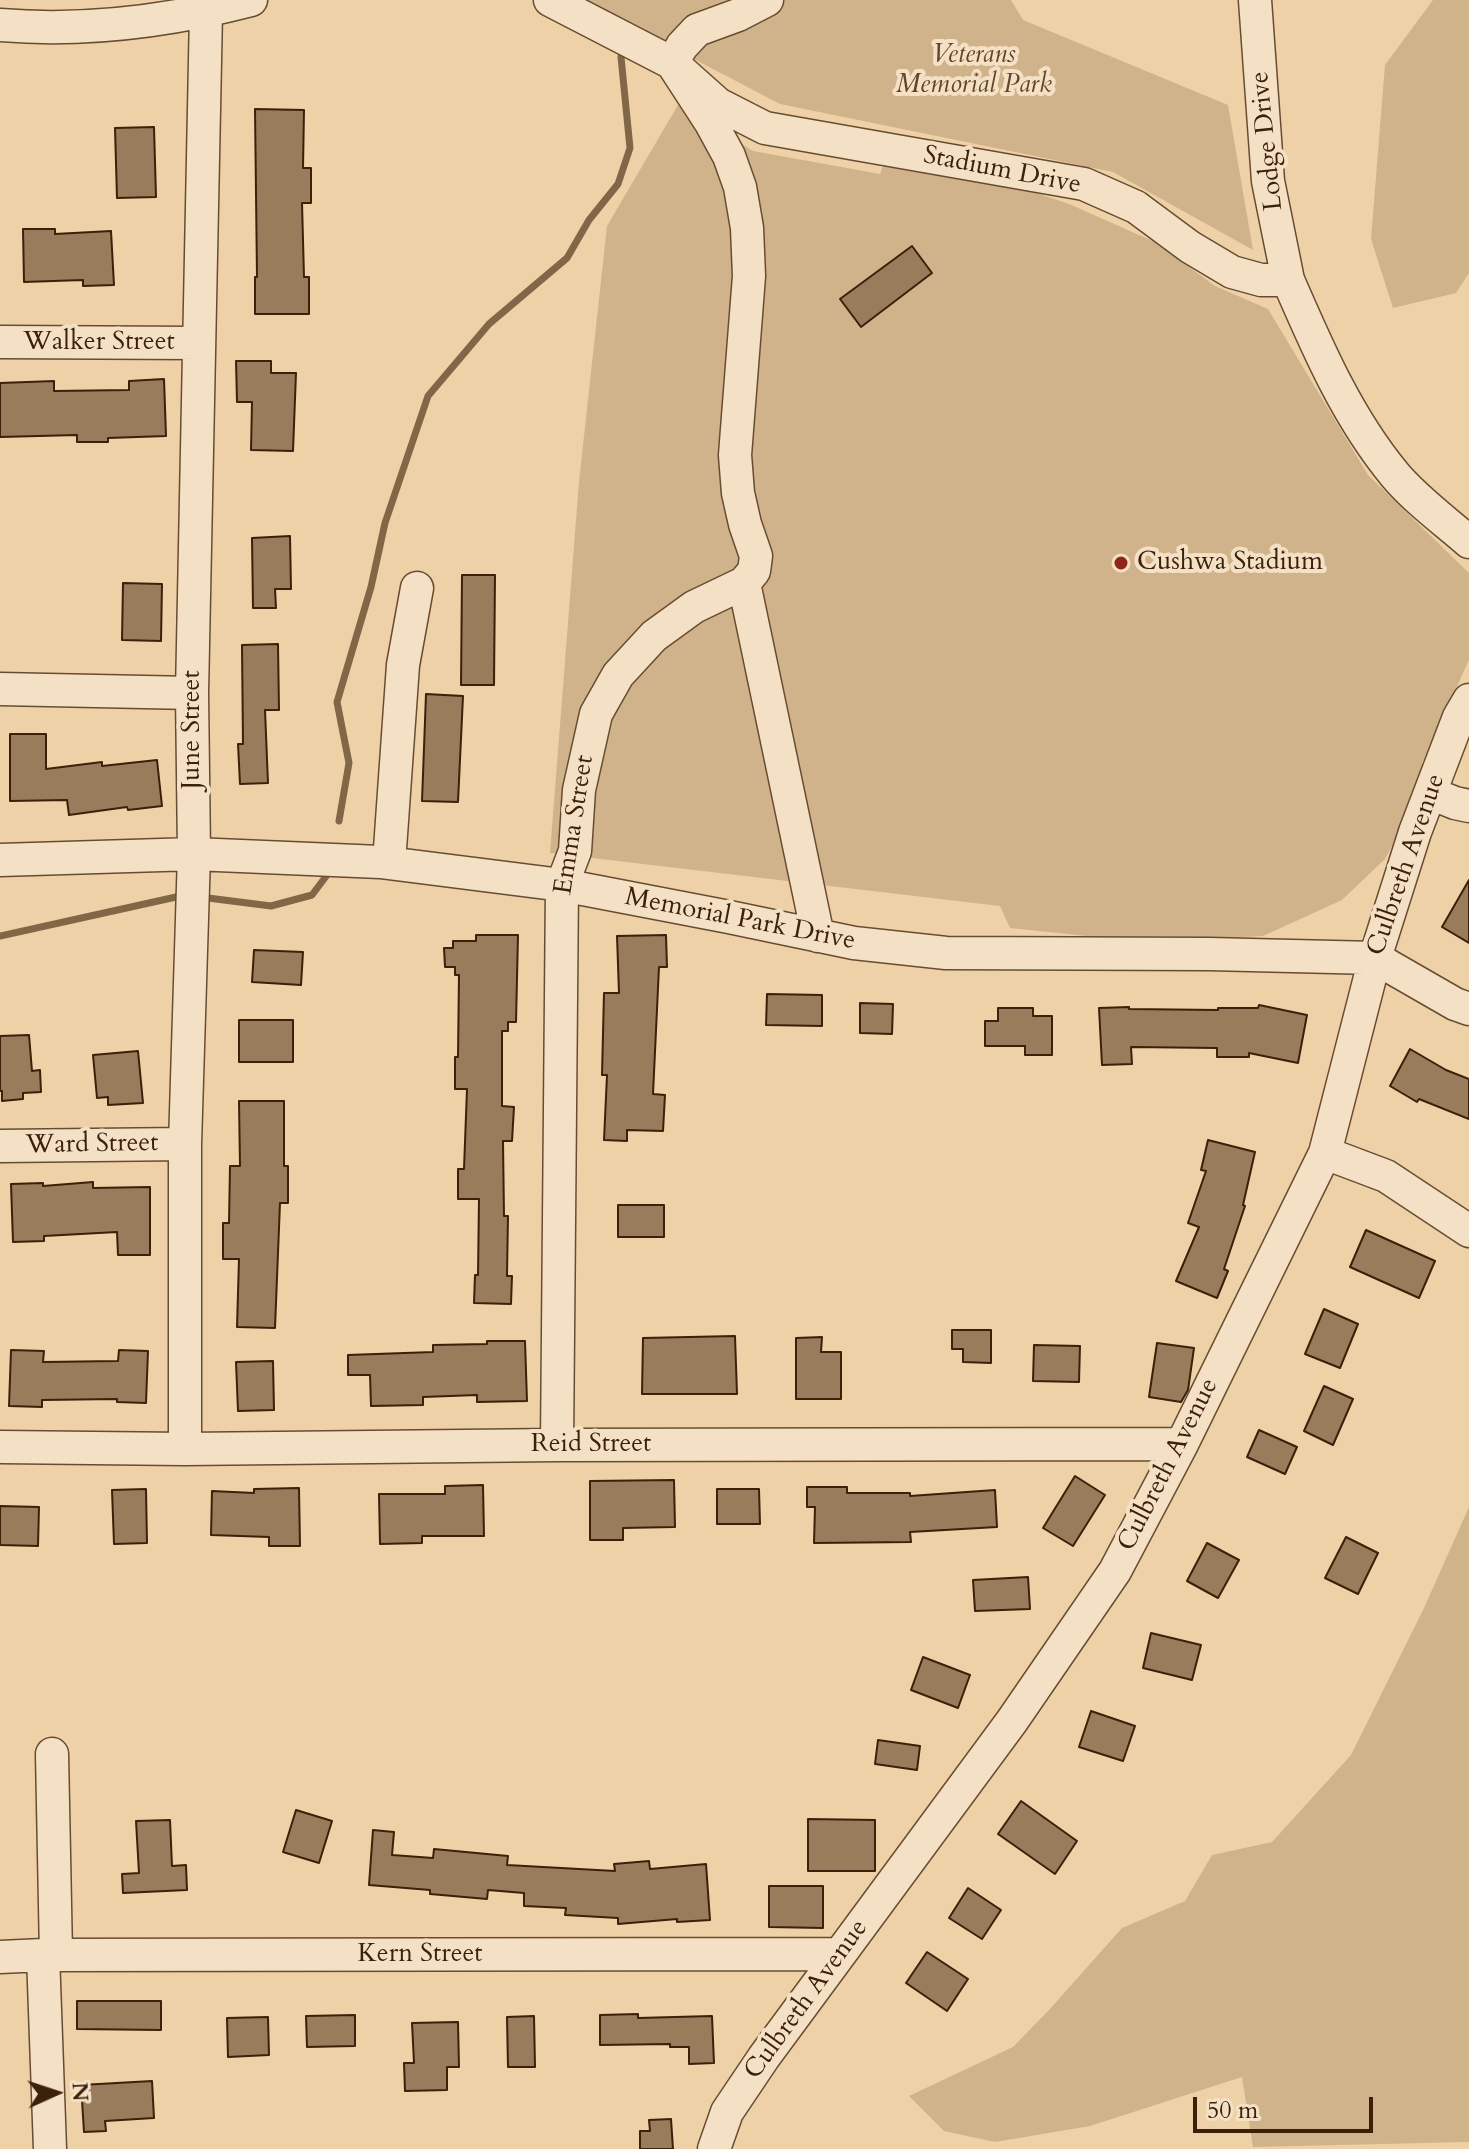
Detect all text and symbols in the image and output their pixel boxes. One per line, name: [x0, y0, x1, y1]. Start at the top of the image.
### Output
park label: Veterans Memorial Park: [896, 40, 1052, 102]
street label: Lodge Drive: [1245, 70, 1291, 212]
street label: Stadium Drive: [921, 140, 1083, 202]
street label: Walker Street: [23, 327, 175, 359]
place label: Cushwa Stadium: [1137, 547, 1323, 579]
marker: Cushwa Stadium: [1112, 554, 1130, 572]
street label: June Street: [177, 670, 209, 790]
street label: Emma Street: [549, 753, 601, 897]
street label: Culbreth Avenue: [1361, 770, 1453, 960]
street label: Memorial Park Drive: [622, 882, 858, 958]
street label: Ward Street: [25, 1128, 159, 1162]
street label: Culbreth Avenue: [1112, 1373, 1226, 1557]
street label: Reid Street: [531, 1429, 651, 1461]
street label: Culbreth Avenue: [739, 1914, 875, 2086]
street label: Kern Street: [358, 1939, 482, 1971]
north arrow: [16, 2053, 96, 2133]
text: N: [64, 2081, 95, 2102]
scale bar: [1197, 2081, 1377, 2131]
text: 50 m: [1207, 2094, 1258, 2127]

